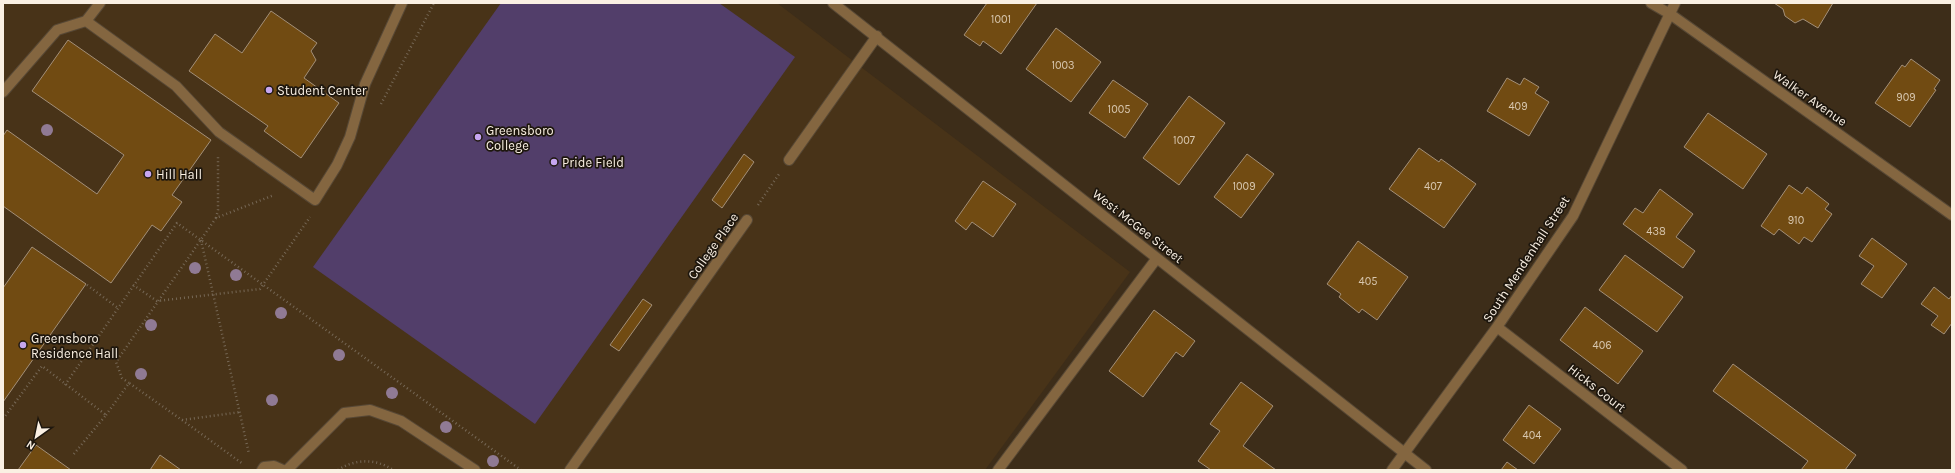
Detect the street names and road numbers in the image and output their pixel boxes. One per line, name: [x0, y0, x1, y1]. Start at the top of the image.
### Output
street label: Walker Avenue: [1770, 67, 1850, 129]
street label: West McGee Street: [1090, 186, 1186, 266]
street label: South Mendenhall Street: [1480, 193, 1573, 325]
street label: College Place: [685, 210, 742, 282]
street label: Hicks Court: [1565, 361, 1629, 415]

